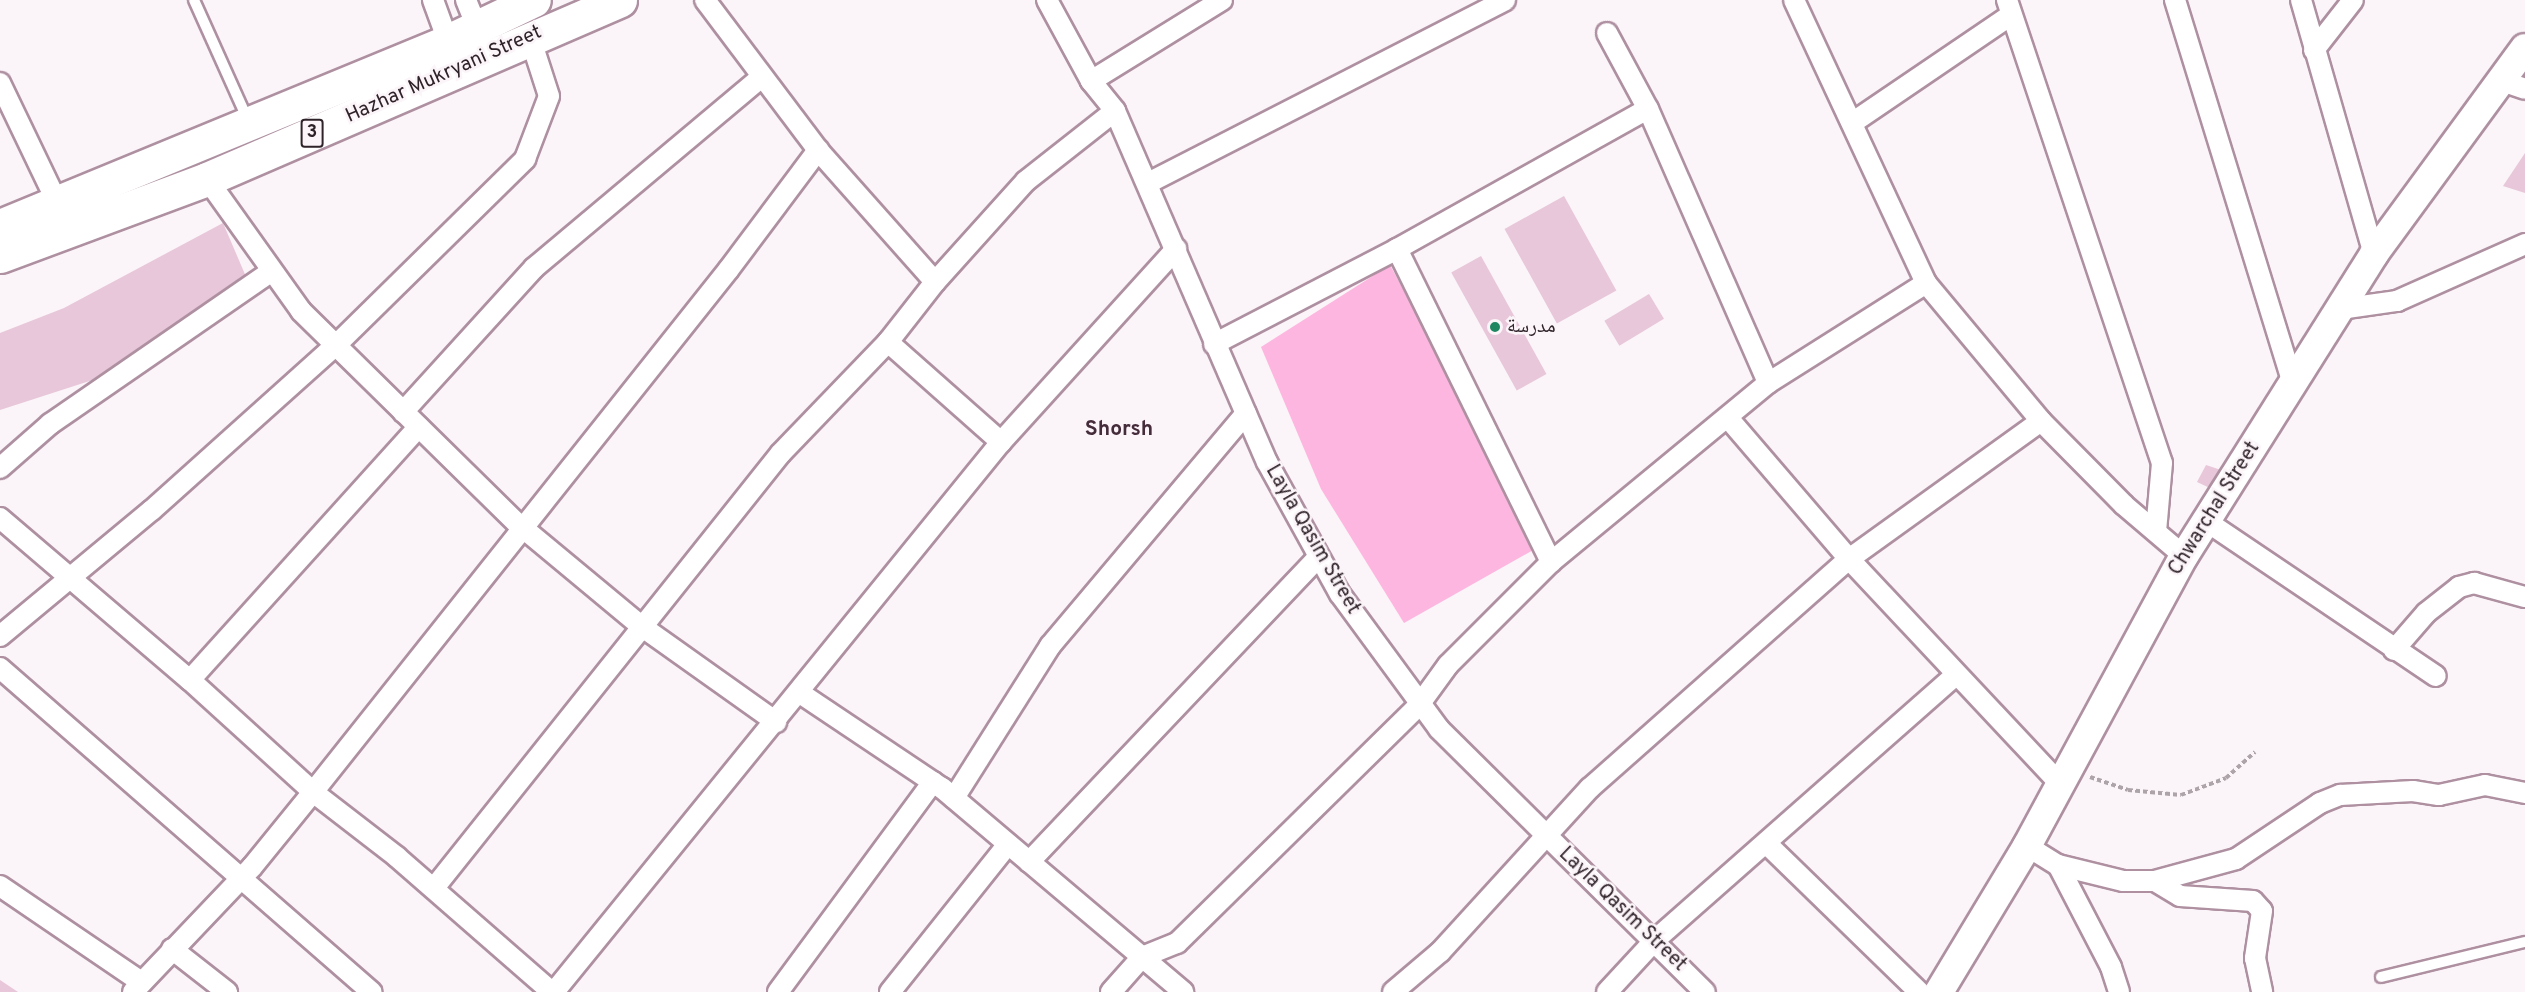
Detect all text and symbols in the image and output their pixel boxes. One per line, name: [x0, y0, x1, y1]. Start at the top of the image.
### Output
street label: Hazhar Mukryani Street: [342, 21, 546, 129]
road number: 3: [300, 118, 324, 148]
place label: مدرسة: [1507, 315, 1556, 339]
marker: مدرسة: [1488, 320, 1502, 334]
district label: Shorsh: [1085, 417, 1153, 443]
street label: Chwarchal Street: [2164, 438, 2266, 580]
street label: Layla Qasim Street: [1259, 461, 1365, 619]
street label: Layla Qasim Street: [1553, 843, 1691, 977]

